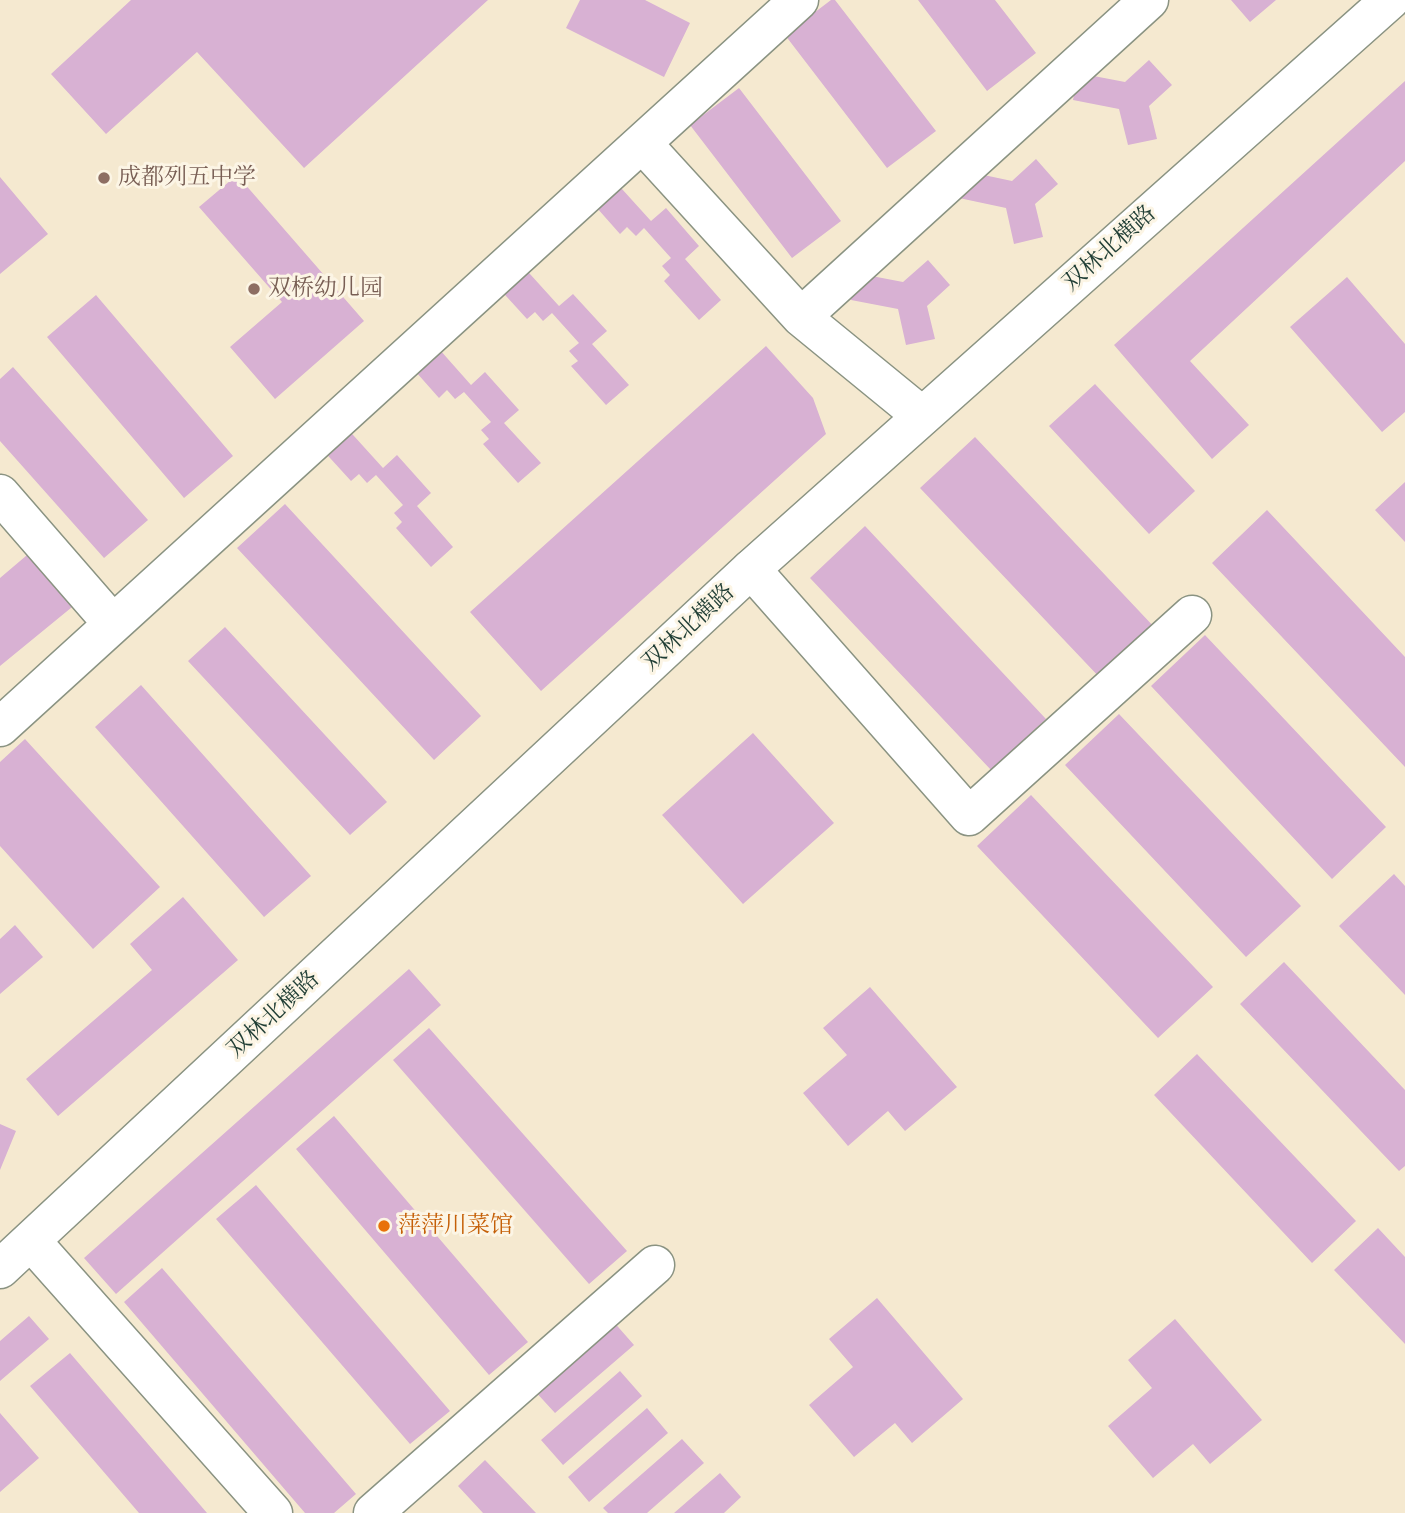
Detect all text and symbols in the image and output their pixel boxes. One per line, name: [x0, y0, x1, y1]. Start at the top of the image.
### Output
place label: 成都列五中学: [118, 164, 256, 192]
marker: 成都列五中学: [96, 170, 112, 186]
street label: 双林北横路: [1058, 200, 1162, 298]
place label: 双桥幼儿园: [268, 275, 383, 303]
marker: 双桥幼儿园: [246, 281, 262, 297]
street label: 双林北横路: [638, 579, 740, 677]
street label: 双林北横路: [223, 966, 325, 1064]
place label: 萍萍川菜馆: [398, 1212, 513, 1240]
marker: 萍萍川菜馆: [376, 1218, 392, 1234]

